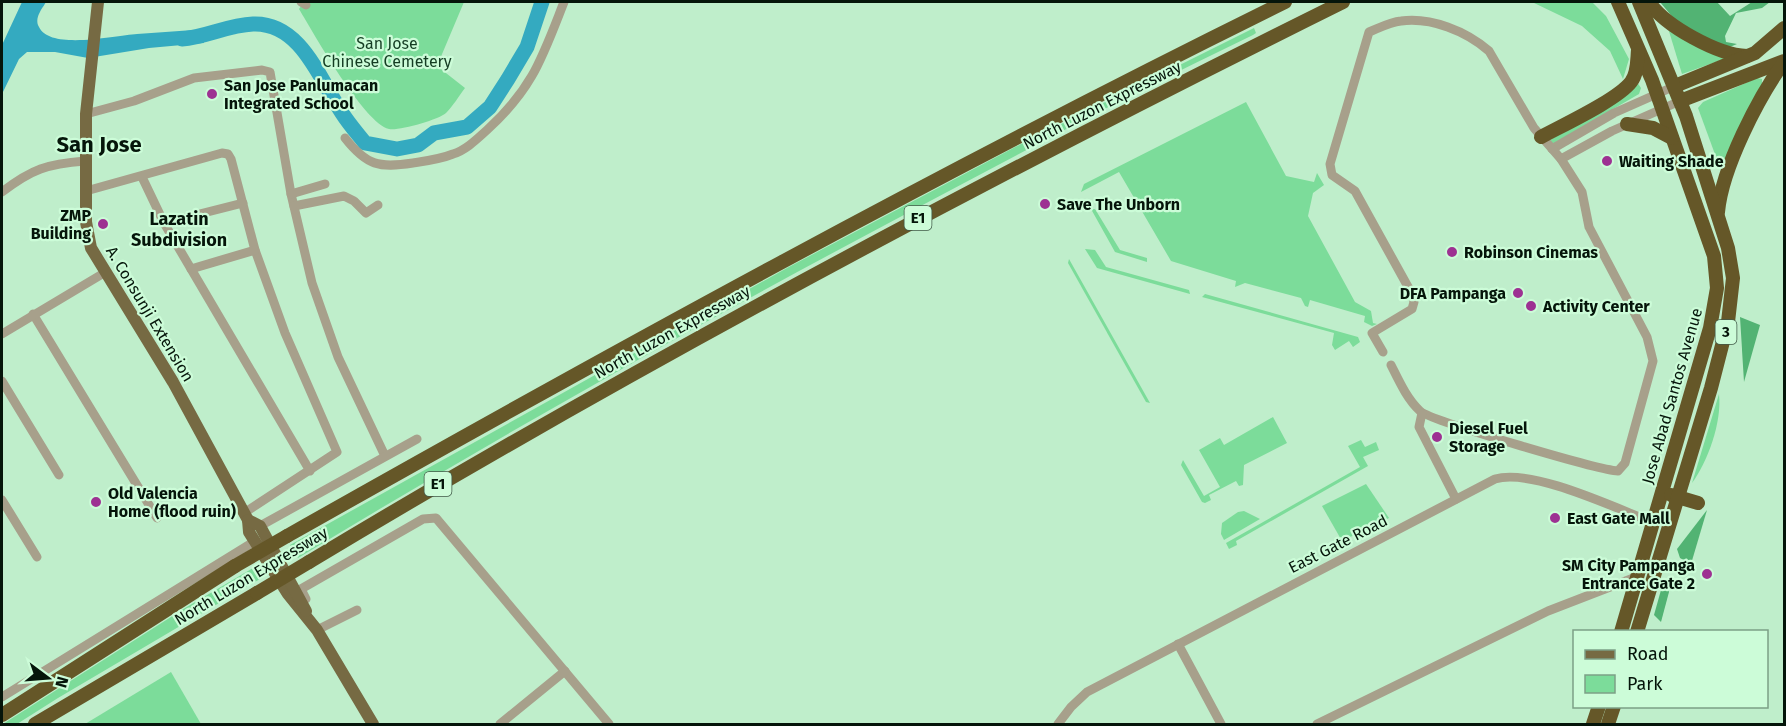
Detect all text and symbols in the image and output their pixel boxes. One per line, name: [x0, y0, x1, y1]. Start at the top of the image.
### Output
park label: San Jose Chinese Cemetery: [322, 34, 452, 71]
street label: North Luzon Expressway: [1020, 57, 1184, 153]
place label: San Jose Panlumacan Integrated School: [224, 76, 378, 113]
marker: San Jose Panlumacan Integrated School: [205, 87, 219, 101]
district label: San Jose: [56, 131, 142, 158]
place label: Waiting Shade: [1619, 152, 1724, 171]
marker: Waiting Shade: [1600, 154, 1614, 168]
place label: Save The Unborn: [1057, 195, 1180, 214]
marker: Save The Unborn: [1038, 197, 1052, 211]
place label: ZMP Building: [31, 206, 91, 243]
road number: E1: [904, 206, 932, 230]
district label: Lazatin Subdivision: [131, 208, 227, 251]
marker: ZMP Building: [96, 217, 110, 231]
street label: A. Consunji Extension: [102, 243, 198, 385]
place label: Robinson Cinemas: [1464, 243, 1598, 262]
marker: Robinson Cinemas: [1445, 245, 1459, 259]
street label: North Luzon Expressway: [591, 281, 753, 383]
place label: DFA Pampanga: [1400, 284, 1506, 303]
marker: DFA Pampanga: [1511, 286, 1525, 300]
place label: Activity Center: [1542, 297, 1650, 316]
marker: Activity Center: [1524, 299, 1538, 313]
street label: Jose Abad Santos Avenue: [1638, 306, 1706, 486]
road number: 3: [1716, 320, 1736, 344]
place label: Diesel Fuel Storage: [1449, 419, 1528, 456]
marker: Diesel Fuel Storage: [1430, 430, 1444, 444]
road number: E1: [424, 472, 452, 496]
place label: Old Valencia Home (flood ruin): [108, 484, 236, 521]
marker: Old Valencia Home (flood ruin): [89, 495, 103, 509]
place label: East Gate Mall: [1567, 509, 1670, 528]
street label: East Gate Road: [1285, 511, 1391, 577]
marker: East Gate Mall: [1548, 511, 1562, 525]
street label: North Luzon Expressway: [171, 523, 331, 629]
place label: SM City Pampanga Entrance Gate 2: [1562, 556, 1695, 593]
marker: SM City Pampanga Entrance Gate 2: [1700, 567, 1714, 581]
legend: [1573, 630, 1768, 708]
text: Road: [1627, 643, 1669, 665]
north arrow: [18, 648, 78, 708]
text: Park: [1627, 673, 1663, 695]
text: N: [51, 674, 73, 690]

